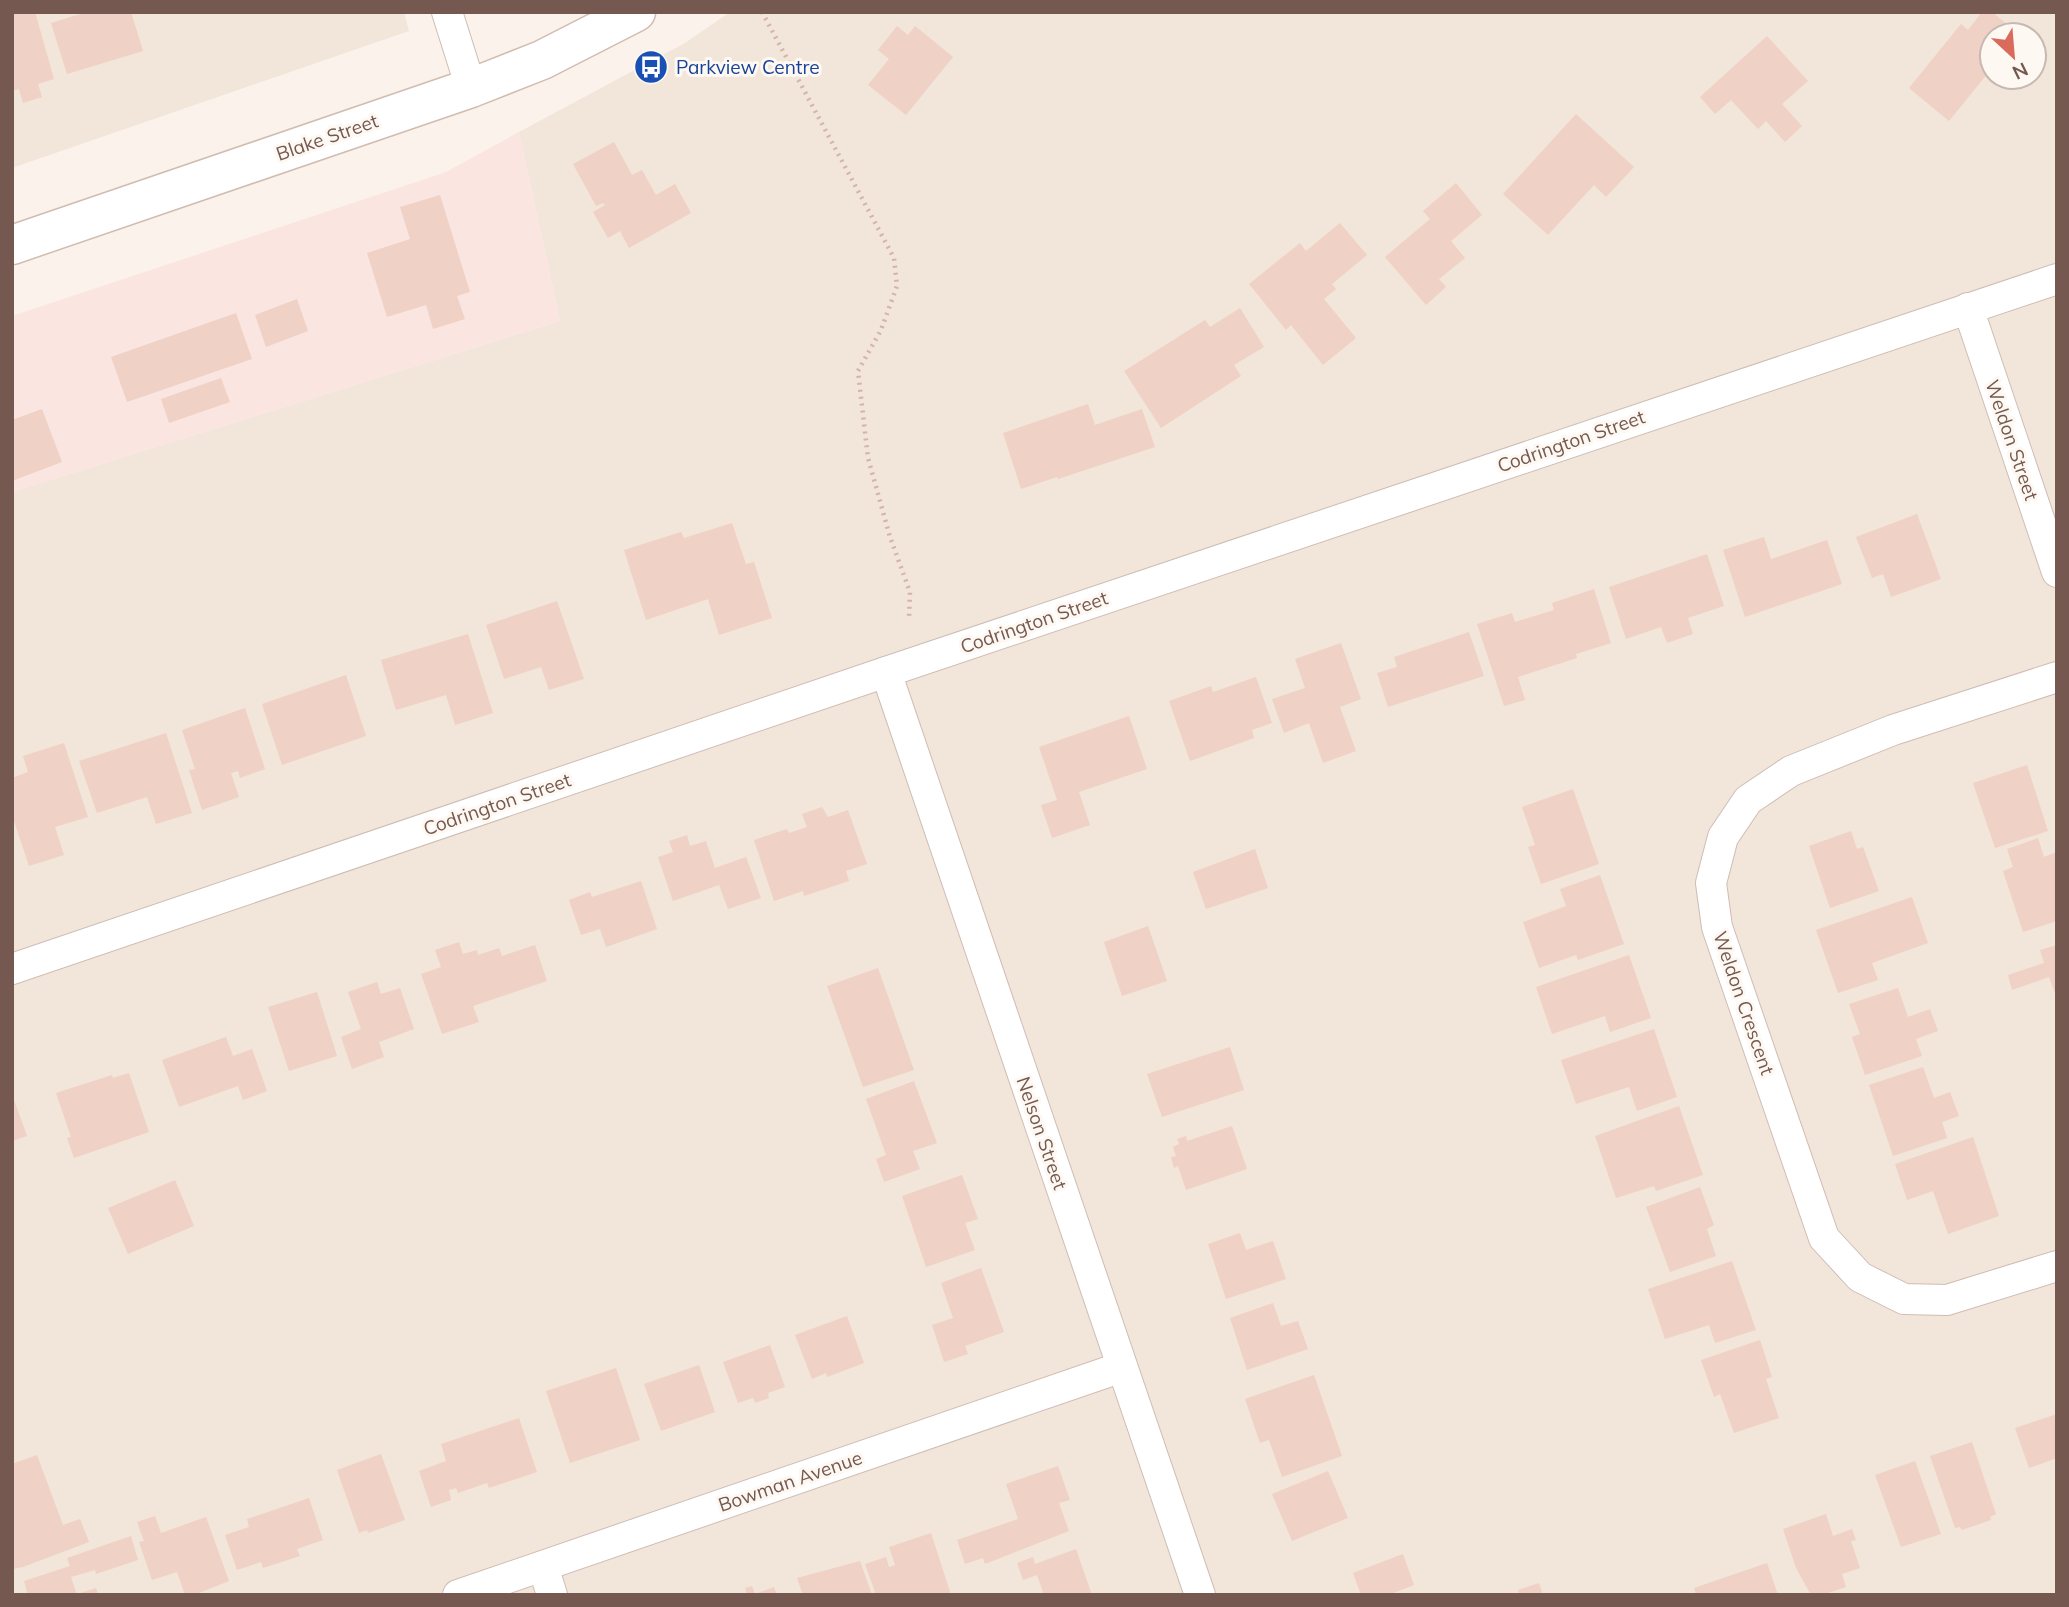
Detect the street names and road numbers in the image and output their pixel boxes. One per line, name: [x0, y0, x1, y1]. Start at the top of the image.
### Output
street label: Blake Street: [273, 108, 381, 166]
street label: Weldon Street: [1980, 377, 2044, 504]
street label: Codrington Street: [1494, 404, 1648, 478]
street label: Codrington Street: [957, 585, 1111, 659]
street label: Codrington Street: [420, 767, 574, 841]
street label: Weldon Crescent: [1708, 928, 1780, 1078]
street label: Nelson Street: [1011, 1073, 1073, 1193]
street label: Bowman Avenue: [715, 1445, 865, 1517]

